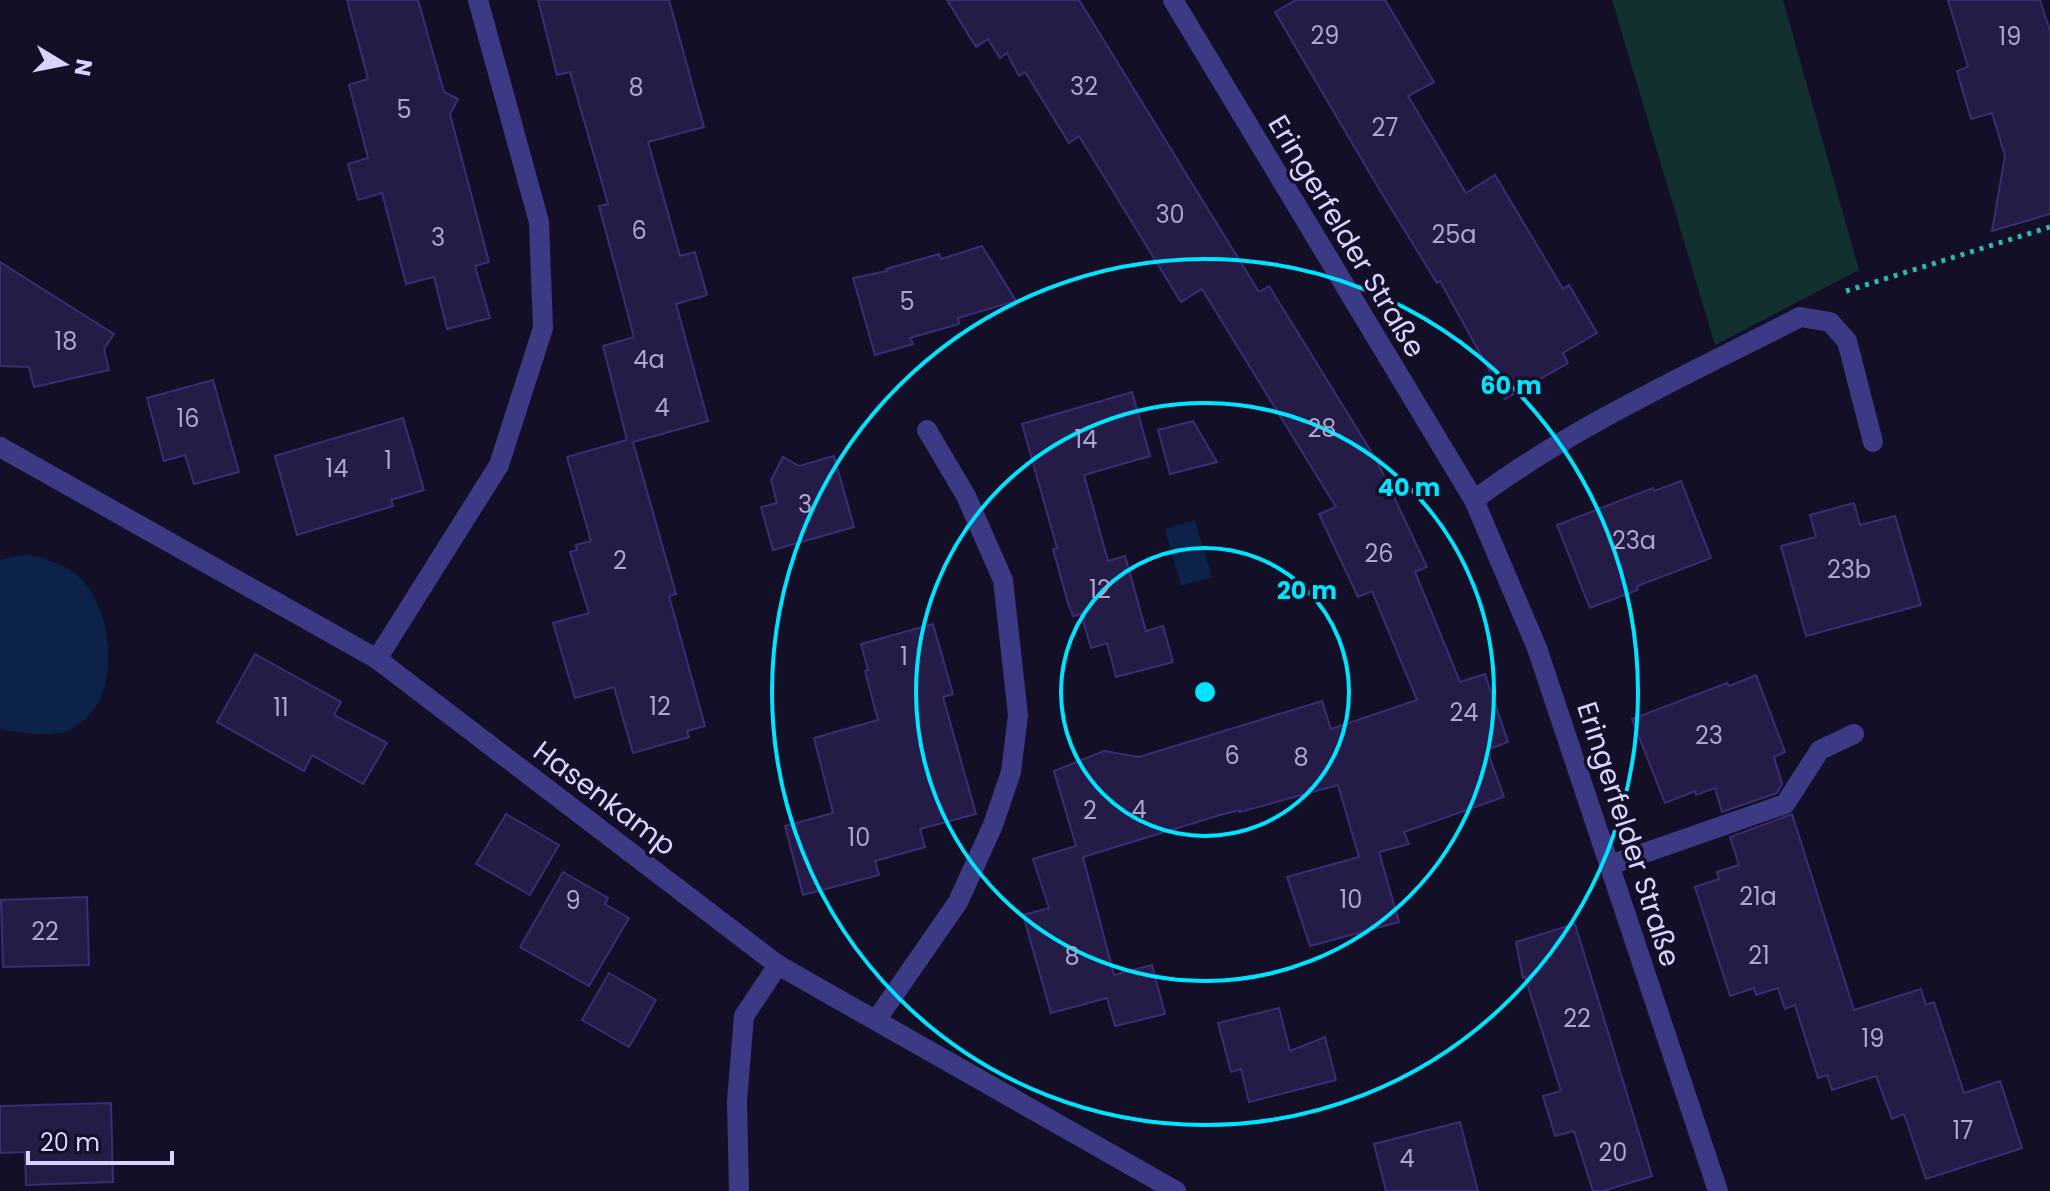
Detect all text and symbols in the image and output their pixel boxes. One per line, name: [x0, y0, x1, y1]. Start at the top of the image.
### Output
house number: 29: [1311, 19, 1339, 52]
house number: 19: [1999, 20, 2021, 53]
north arrow: [24, 24, 104, 104]
text: N: [67, 57, 100, 78]
house number: 32: [1070, 70, 1098, 103]
house number: 8: [628, 71, 644, 104]
house number: 5: [396, 93, 412, 126]
street label: Eringerfelder Straße: [1259, 108, 1434, 365]
house number: 27: [1372, 111, 1398, 144]
house number: 30: [1155, 198, 1185, 231]
house number: 6: [631, 214, 647, 247]
house number: 25a: [1431, 218, 1477, 251]
house number: 3: [431, 221, 445, 254]
house number: 5: [899, 285, 915, 318]
house number: 18: [55, 325, 77, 358]
house number: 4a: [633, 343, 665, 376]
text: 60 m: [1480, 369, 1542, 402]
house number: 4: [654, 391, 670, 424]
house number: 16: [177, 402, 199, 435]
house number: 28: [1308, 412, 1336, 445]
house number: 14: [1075, 423, 1097, 456]
house number: 1: [384, 444, 392, 477]
house number: 14: [326, 452, 348, 485]
text: 40 m: [1378, 471, 1440, 504]
house number: 3: [798, 488, 812, 521]
house number: 23a: [1612, 524, 1656, 557]
house number: 26: [1364, 537, 1394, 570]
house number: 2: [613, 544, 627, 577]
house number: 23b: [1827, 553, 1871, 586]
house number: 12: [1089, 573, 1111, 606]
text: 20 m: [1277, 574, 1337, 607]
house number: 1: [900, 640, 908, 673]
centre of rings: [1191, 678, 1219, 706]
house number: 12: [649, 690, 671, 723]
house number: 11: [273, 691, 289, 724]
house number: 24: [1450, 696, 1478, 729]
street label: Eringerfelder Straße: [1567, 697, 1690, 972]
house number: 23: [1695, 719, 1723, 752]
street label: Hasenkamp: [525, 732, 684, 865]
house number: 6: [1224, 739, 1240, 772]
house number: 8: [1293, 741, 1309, 774]
house number: 4: [1131, 793, 1147, 826]
house number: 2: [1083, 794, 1097, 827]
house number: 10: [848, 821, 870, 854]
house number: 21a: [1739, 880, 1777, 913]
house number: 10: [1340, 883, 1362, 916]
house number: 9: [565, 884, 581, 917]
house number: 22: [31, 915, 59, 948]
house number: 21: [1748, 939, 1770, 972]
house number: 8: [1064, 940, 1080, 973]
house number: 22: [1563, 1002, 1591, 1035]
house number: 19: [1862, 1022, 1884, 1055]
house number: 17: [1953, 1114, 1973, 1147]
scale bar: [28, 1115, 172, 1165]
text: 20 m: [40, 1126, 100, 1159]
house number: 20: [1599, 1136, 1627, 1169]
house number: 4: [1399, 1142, 1415, 1175]

